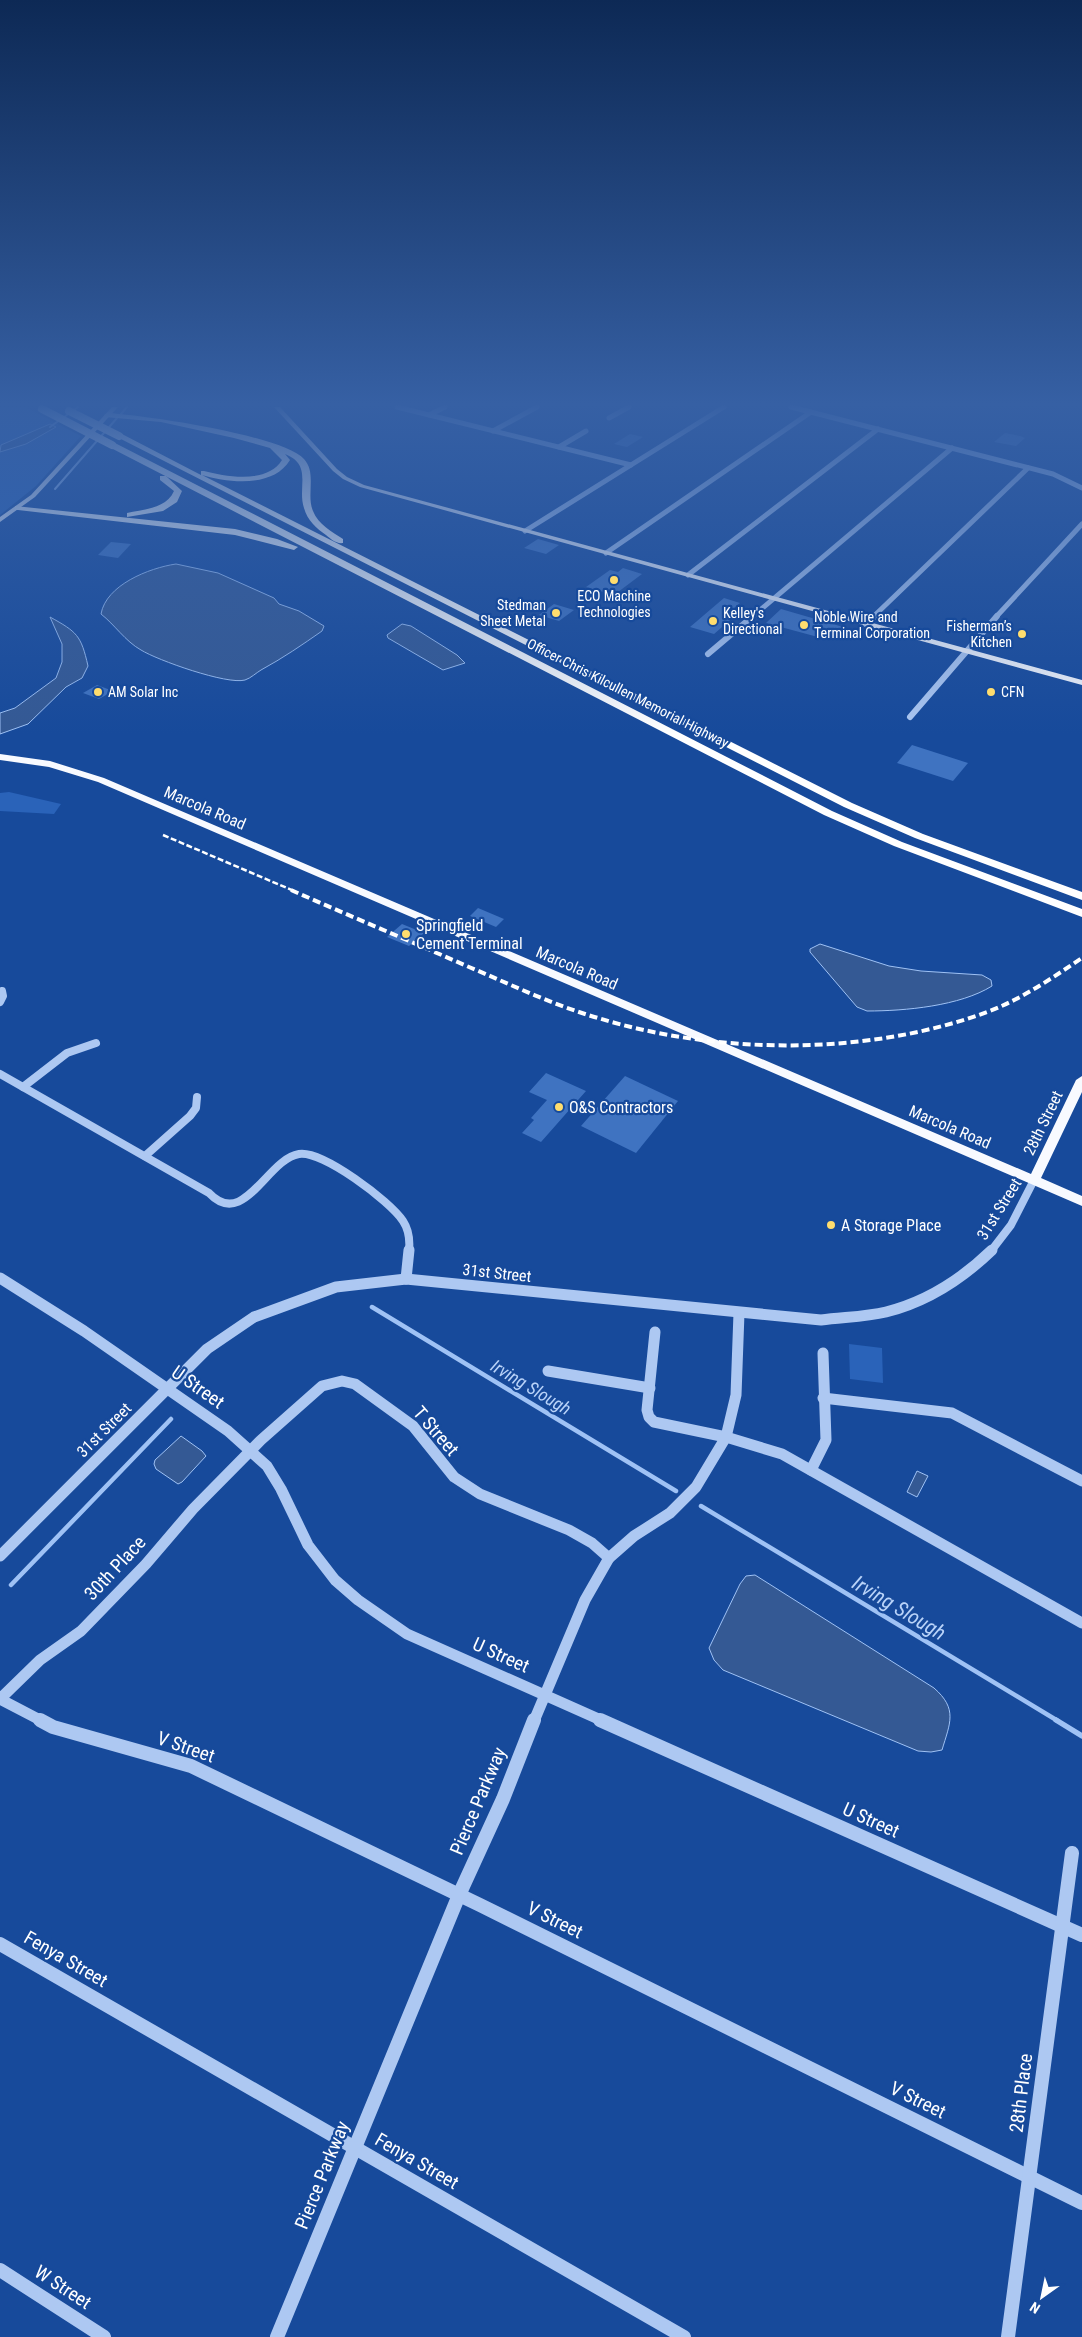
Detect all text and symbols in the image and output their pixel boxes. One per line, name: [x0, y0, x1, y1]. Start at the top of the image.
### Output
marker: ECO Machine Technologies: [608, 574, 620, 586]
place label: ECO Machine Technologies: [577, 588, 651, 620]
place label: Stedman Sheet Metal: [480, 597, 546, 629]
place label: Kelley's Directional: [723, 605, 782, 637]
marker: Stedman Sheet Metal: [550, 607, 562, 619]
place label: Noble Wire and Terminal Corporation: [814, 609, 930, 641]
marker: Kelley's Directional: [707, 615, 719, 627]
place label: Fisherman’s Kitchen: [946, 618, 1012, 650]
marker: Noble Wire and Terminal Corporation: [798, 619, 810, 631]
marker: Fisherman’s Kitchen: [1016, 628, 1028, 640]
street label: Officer Chris Kilcullen Memorial Highway: [525, 635, 731, 751]
place label: AM Solar Inc: [108, 684, 178, 700]
place label: CFN: [1001, 684, 1024, 700]
marker: AM Solar Inc: [92, 686, 104, 698]
marker: CFN: [985, 686, 997, 698]
street label: Marcola Road: [161, 782, 249, 834]
place label: Springfield Cement Terminal: [416, 916, 523, 953]
marker: Springfield Cement Terminal: [400, 928, 412, 940]
street label: Marcola Road: [533, 942, 621, 994]
street label: 28th Street: [1019, 1087, 1067, 1158]
place label: O&S Contractors: [569, 1098, 673, 1117]
marker: O&S Contractors: [553, 1101, 565, 1113]
street label: Marcola Road: [906, 1101, 994, 1153]
street label: 31st Street: [973, 1174, 1025, 1243]
place label: A Storage Place: [841, 1216, 941, 1235]
marker: A Storage Place: [825, 1219, 837, 1231]
street label: 31st Street: [462, 1260, 533, 1286]
water label: Irving Slough: [487, 1355, 575, 1419]
street label: U Street: [167, 1360, 229, 1414]
street label: 31st Street: [73, 1399, 135, 1461]
street label: T Street: [408, 1401, 464, 1461]
street label: 30th Place: [79, 1531, 151, 1605]
water label: Irving Slough: [848, 1571, 950, 1645]
street label: U Street: [469, 1632, 533, 1678]
street label: V Street: [154, 1726, 218, 1768]
street label: Pierce Parkway: [445, 1744, 511, 1858]
street label: U Street: [839, 1797, 903, 1843]
street label: V Street: [523, 1897, 587, 1943]
street label: Fenya Street: [20, 1926, 112, 1992]
street label: 28th Place: [1005, 2052, 1037, 2134]
street label: V Street: [886, 2077, 950, 2123]
street label: Pierce Parkway: [290, 2118, 354, 2232]
street label: Fenya Street: [371, 2128, 463, 2194]
street label: W Street: [30, 2260, 96, 2314]
north arrow: [1017, 2272, 1067, 2322]
text: N: [1027, 2299, 1043, 2317]

